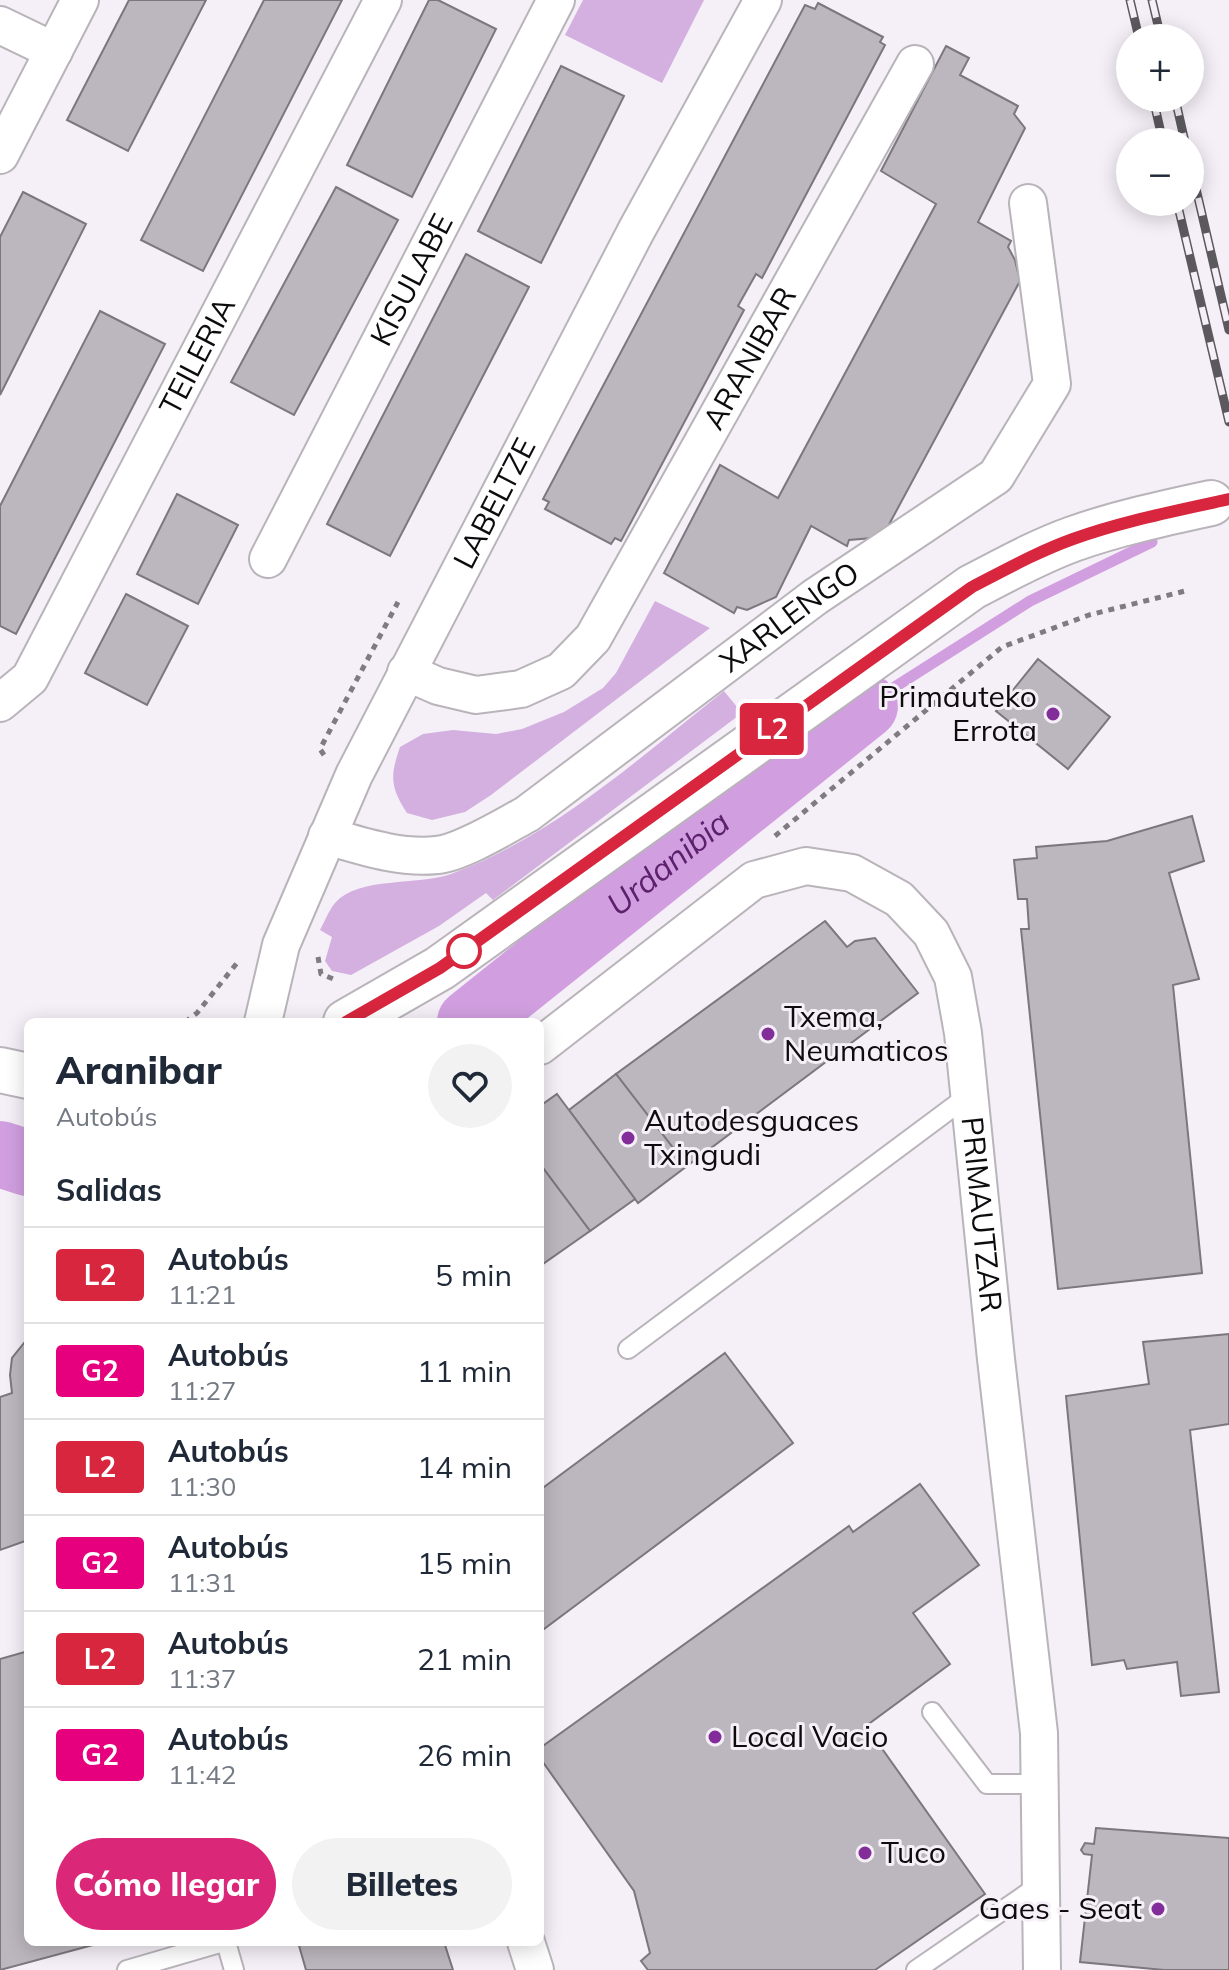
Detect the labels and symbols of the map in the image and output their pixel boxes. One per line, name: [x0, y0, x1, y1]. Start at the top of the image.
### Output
street label: KISULABE: [361, 207, 461, 352]
street label: ARANIBAR: [694, 280, 804, 436]
street label: TEILERIA: [150, 290, 243, 421]
street label: LABELTZE: [444, 431, 543, 575]
street label: XARLENGO: [712, 553, 866, 680]
place label: Primauteko Errota: [879, 677, 1037, 749]
line badge: L2: [736, 703, 808, 755]
marker: Primauteko Errota: [1044, 705, 1062, 723]
water label: Urdanibia: [598, 801, 737, 924]
unlabelled marker: [447, 934, 481, 968]
place label: Txema, Neumaticos: [784, 997, 949, 1069]
marker: Txema, Neumaticos: [759, 1025, 777, 1043]
place label: Autodesguaces Txingudi: [644, 1101, 859, 1173]
street label: PRIMAUTZAR: [954, 1115, 1011, 1314]
marker: Autodesguaces Txingudi: [619, 1129, 637, 1147]
place label: Local Vacio: [731, 1717, 888, 1755]
marker: Local Vacio: [706, 1728, 724, 1746]
place label: Tuco: [881, 1833, 946, 1871]
marker: Tuco: [856, 1844, 874, 1862]
place label: Gaes - Seat: [979, 1889, 1142, 1927]
marker: Gaes - Seat: [1149, 1900, 1167, 1918]

